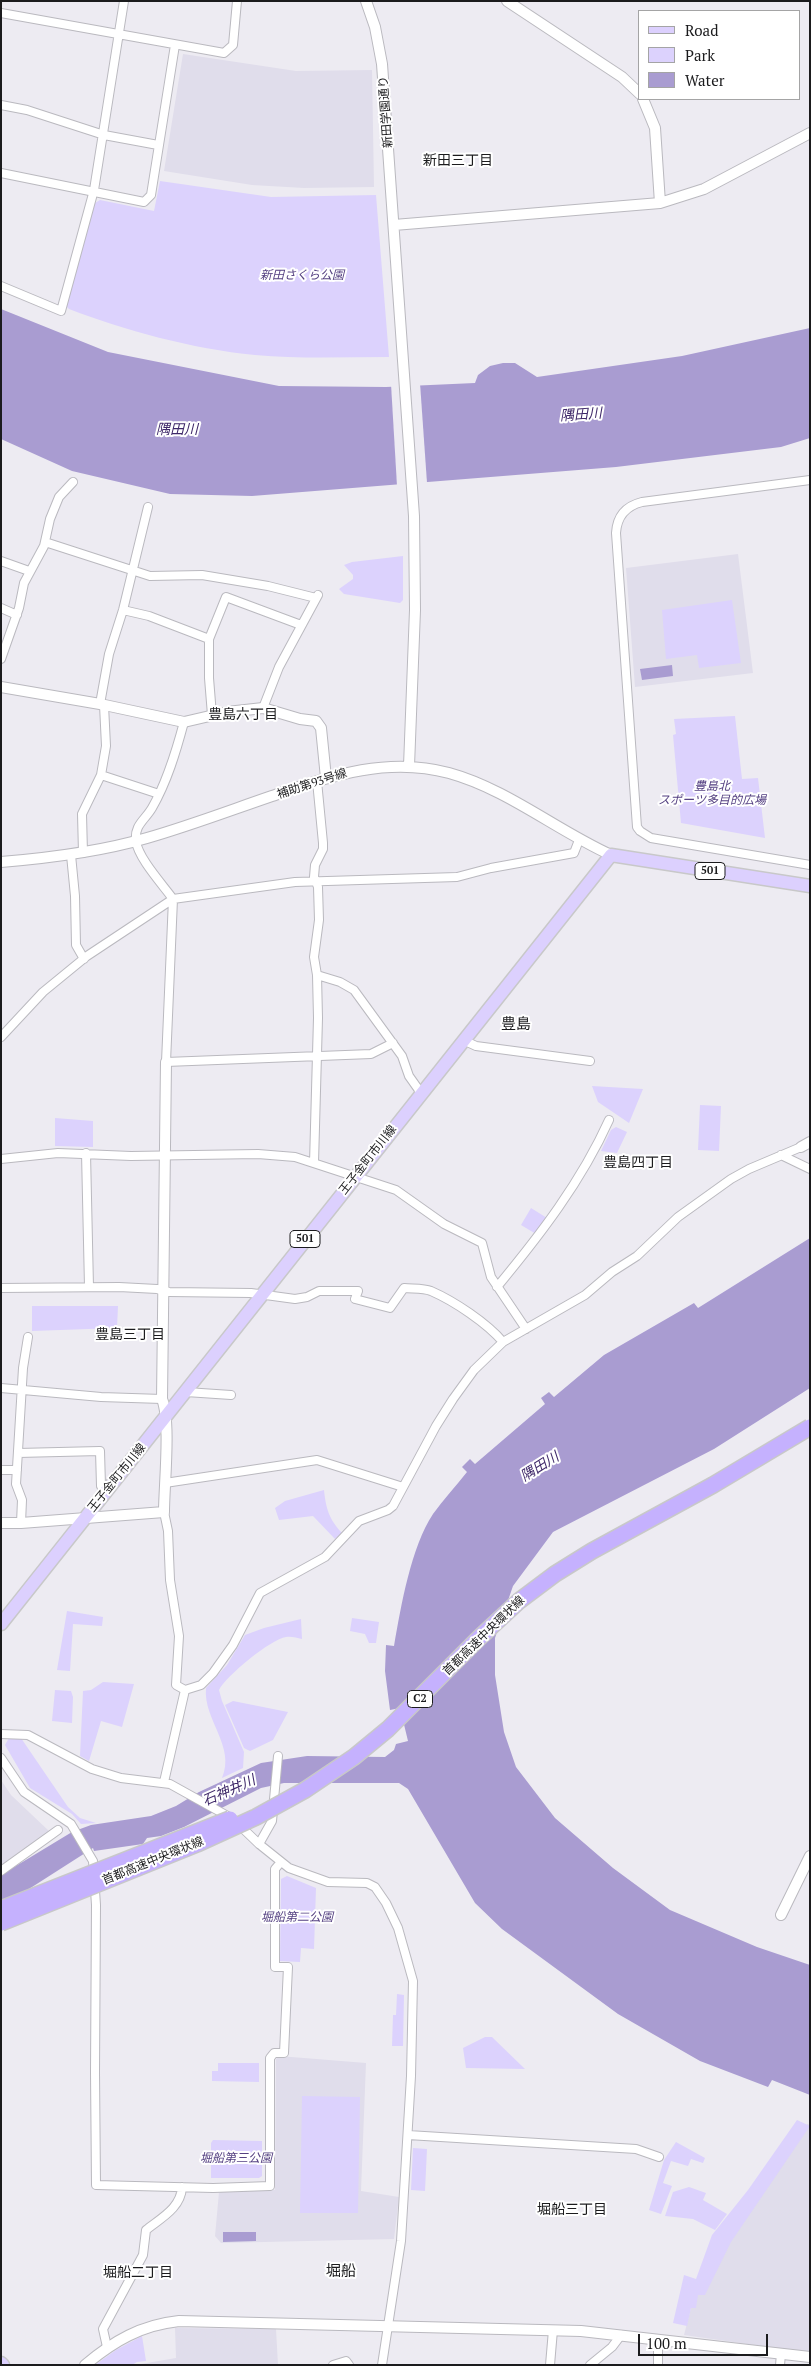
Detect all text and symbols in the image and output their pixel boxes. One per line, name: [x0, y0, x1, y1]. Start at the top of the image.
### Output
legend: [638, 10, 801, 100]
text: Road: [685, 20, 718, 40]
text: Park: [685, 45, 715, 65]
text: Water: [685, 70, 724, 90]
street label: 新田学園通り: [376, 76, 396, 148]
district label: 新田三丁目: [423, 153, 493, 169]
park label: 新田さくら公園: [260, 269, 344, 283]
water label: 隅田川: [559, 405, 603, 425]
water label: 隅田川: [156, 422, 198, 438]
district label: 豊島六丁目: [208, 707, 278, 723]
street label: 補助第93号線: [275, 766, 349, 802]
park label: 豊島北 スポーツ多目的広場: [658, 780, 766, 808]
road number: 501: [695, 862, 725, 879]
district label: 豊島: [501, 1016, 531, 1034]
street label: 王子金町市川線: [336, 1122, 400, 1198]
district label: 豊島四丁目: [603, 1155, 673, 1171]
road number: 501: [290, 1230, 320, 1248]
district label: 豊島三丁目: [95, 1327, 165, 1343]
street label: 王子金町市川線: [85, 1441, 149, 1515]
water label: 隅田川: [518, 1449, 562, 1485]
street label: 首都高速中央環状線: [440, 1593, 528, 1679]
road number: C2: [408, 1690, 432, 1708]
water label: 石神井川: [200, 1772, 258, 1810]
street label: 首都高速中央環状線: [100, 1834, 206, 1888]
park label: 堀船第二公園: [261, 1911, 333, 1925]
park label: 堀船第三公園: [200, 2152, 272, 2166]
district label: 堀船三丁目: [537, 2202, 607, 2218]
district label: 堀船: [326, 2263, 356, 2281]
district label: 堀船二丁目: [103, 2265, 173, 2281]
scale bar: [641, 2324, 771, 2356]
text: 100 m: [646, 2333, 687, 2353]

